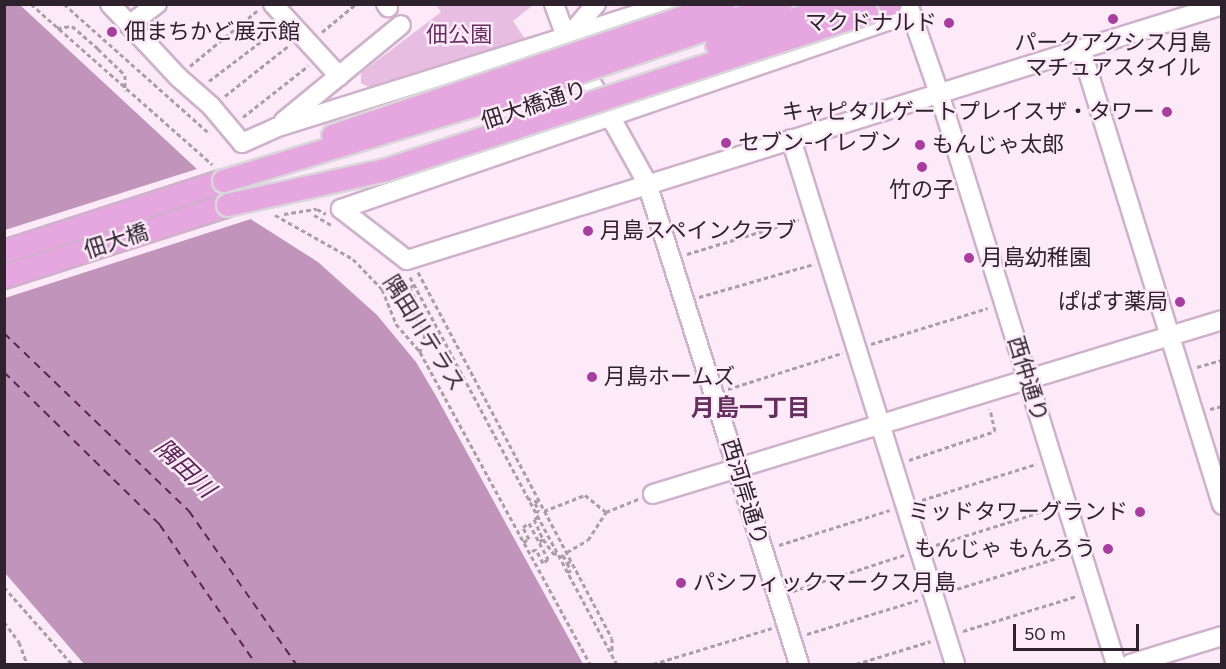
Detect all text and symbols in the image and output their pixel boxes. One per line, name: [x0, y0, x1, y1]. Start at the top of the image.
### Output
place label: マクドナルド: [805, 10, 937, 36]
marker: パークアクシス月島 マチュアスタイル: [1106, 12, 1120, 26]
marker: マクドナルド: [942, 16, 956, 30]
place label: 佃まちかど展示館: [124, 19, 300, 45]
park label: 佃公園: [426, 22, 492, 48]
marker: 佃まちかど展示館: [105, 25, 119, 39]
place label: パークアクシス月島 マチュアスタイル: [1014, 29, 1212, 80]
street label: 佃大橋通り: [478, 75, 590, 135]
place label: キャピタルゲートプレイスザ・タワー: [781, 99, 1155, 125]
marker: キャピタルゲートプレイスザ・タワー: [1160, 105, 1174, 119]
place label: セブン-イレブン: [738, 130, 901, 156]
place label: もんじゃ太郎: [932, 132, 1064, 158]
marker: セブン-イレブン: [719, 136, 733, 150]
marker: もんじゃ太郎: [913, 138, 927, 152]
marker: 竹の子: [915, 160, 929, 174]
place label: 竹の子: [889, 177, 955, 203]
street label: 佃大橋: [81, 218, 151, 264]
place label: 月島スペインクラブ: [600, 218, 798, 244]
marker: 月島スペインクラブ: [581, 224, 595, 238]
place label: 月島幼稚園: [981, 245, 1091, 271]
marker: 月島幼稚園: [962, 251, 976, 265]
street label: 隅田川テラス: [378, 270, 470, 396]
place label: ぱぱす薬局: [1058, 289, 1168, 315]
marker: ぱぱす薬局: [1173, 295, 1187, 309]
street label: 西仲通り: [1003, 333, 1053, 425]
place label: 月島ホームズ: [604, 364, 736, 390]
marker: 月島ホームズ: [585, 370, 599, 384]
district label: 月島一丁目: [691, 394, 811, 422]
water label: 隅田川: [149, 433, 221, 503]
street label: 西河岸通り: [716, 436, 774, 548]
place label: ミッドタワーグランド: [908, 499, 1128, 525]
marker: ミッドタワーグランド: [1133, 505, 1147, 519]
place label: もんじゃ もんろう: [915, 536, 1096, 562]
marker: もんじゃ もんろう: [1101, 542, 1115, 556]
place label: パシフィックマークス月島: [693, 570, 957, 596]
marker: パシフィックマークス月島: [674, 576, 688, 590]
scale bar: [1016, 612, 1142, 650]
text: 50 m: [1024, 623, 1066, 645]

